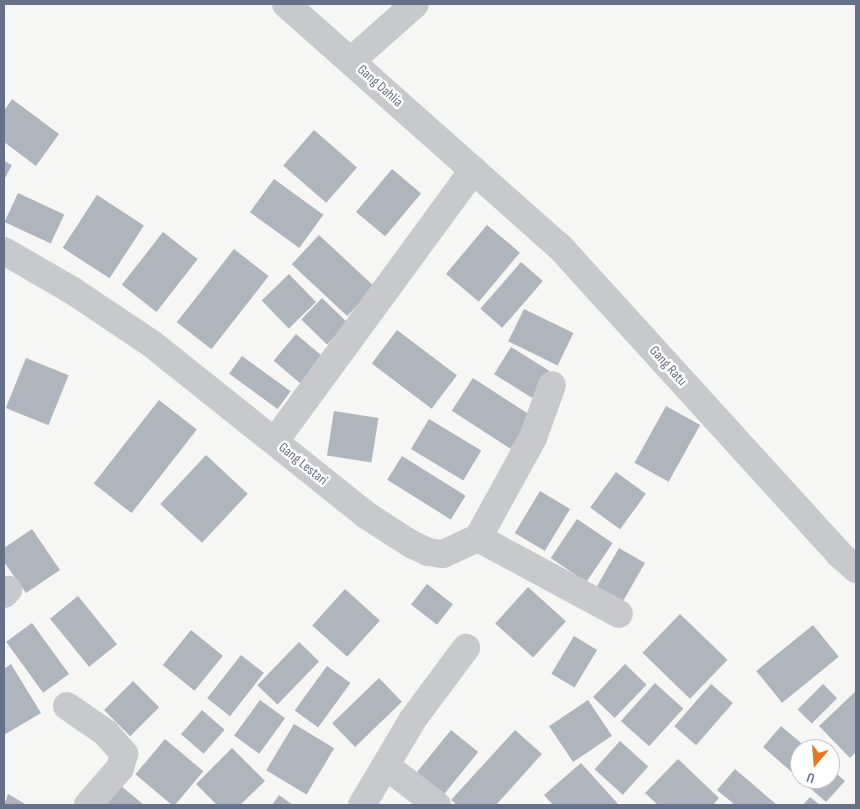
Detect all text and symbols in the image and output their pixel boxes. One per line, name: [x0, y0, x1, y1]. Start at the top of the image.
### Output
street label: Gang Dahlia: [354, 61, 406, 111]
street label: Gang Ratu: [646, 343, 690, 389]
street label: Gang Lestari: [275, 439, 331, 489]
north arrow: [790, 739, 840, 789]
text: U: [804, 769, 817, 787]

